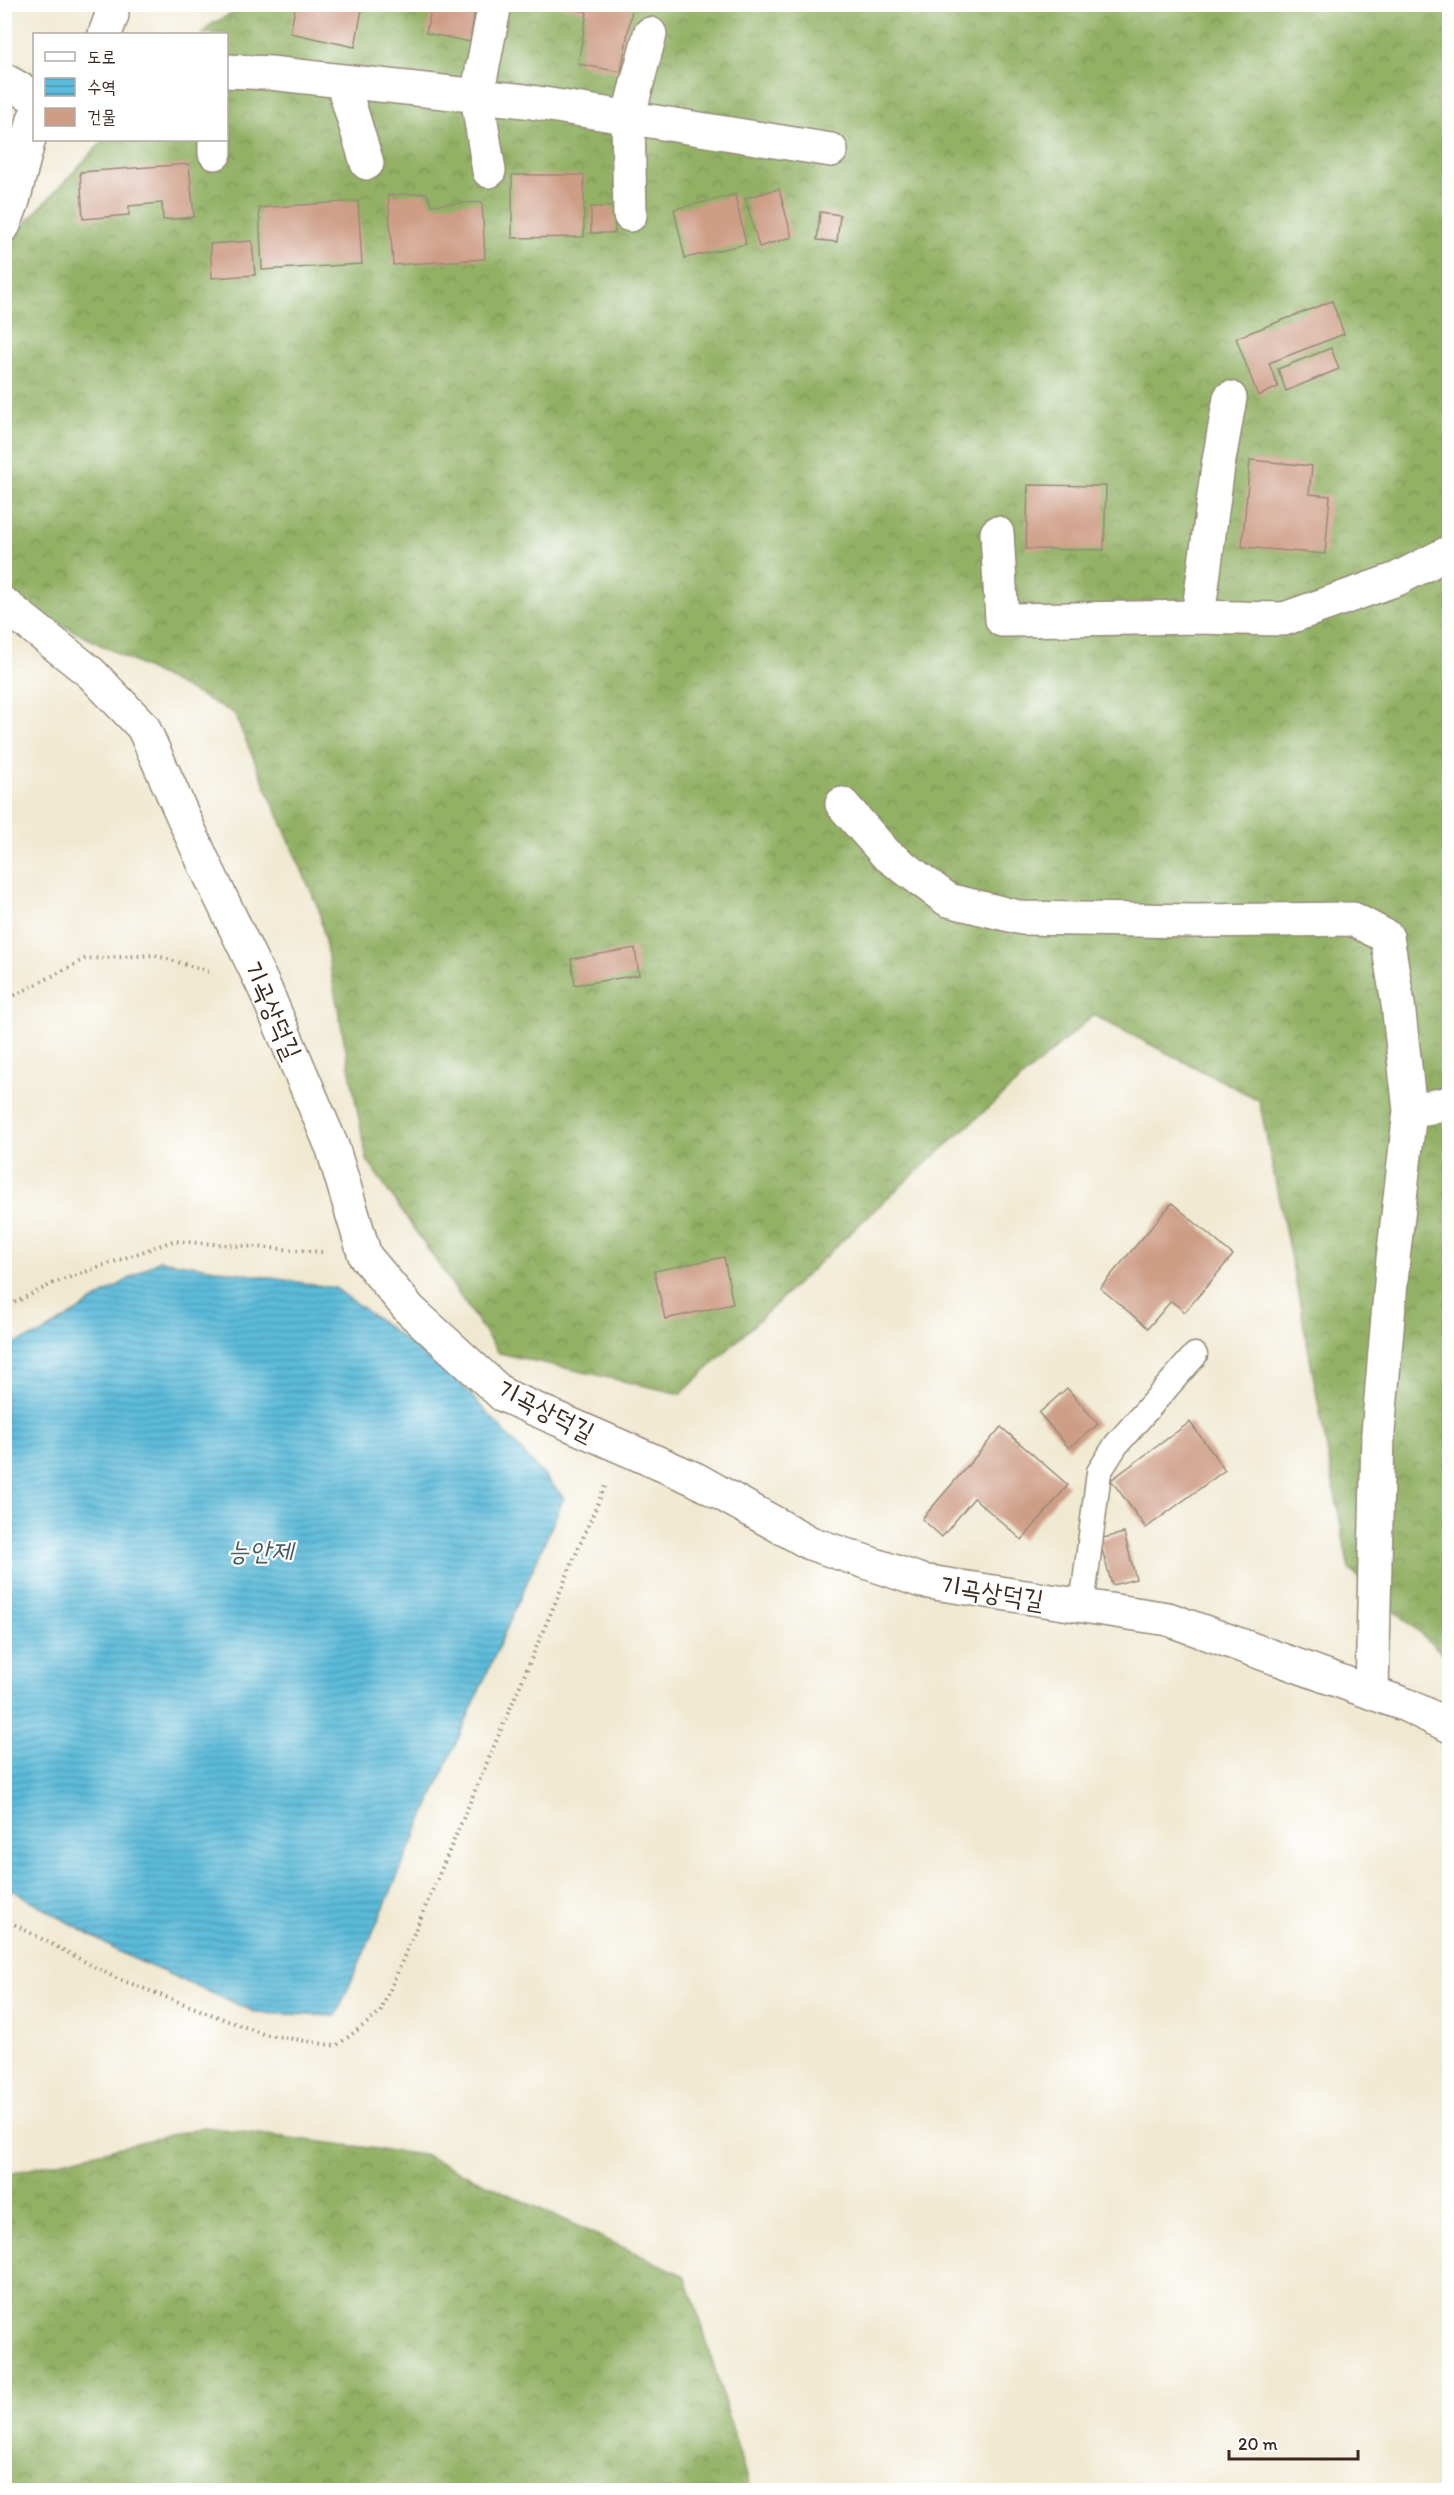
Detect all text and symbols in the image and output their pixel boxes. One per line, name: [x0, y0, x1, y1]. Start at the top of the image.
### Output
legend: [33, 33, 228, 141]
text: 도로: [87, 46, 116, 68]
text: 수역: [87, 76, 116, 98]
text: 건물: [87, 106, 116, 128]
street label: 기곡상덕길: [237, 956, 309, 1064]
street label: 기곡상덕길: [492, 1372, 600, 1448]
water label: 능안제: [227, 1534, 297, 1567]
street label: 기곡상덕길: [938, 1568, 1046, 1616]
scale bar: [1229, 2423, 1358, 2461]
text: 20 m: [1238, 2433, 1278, 2455]

